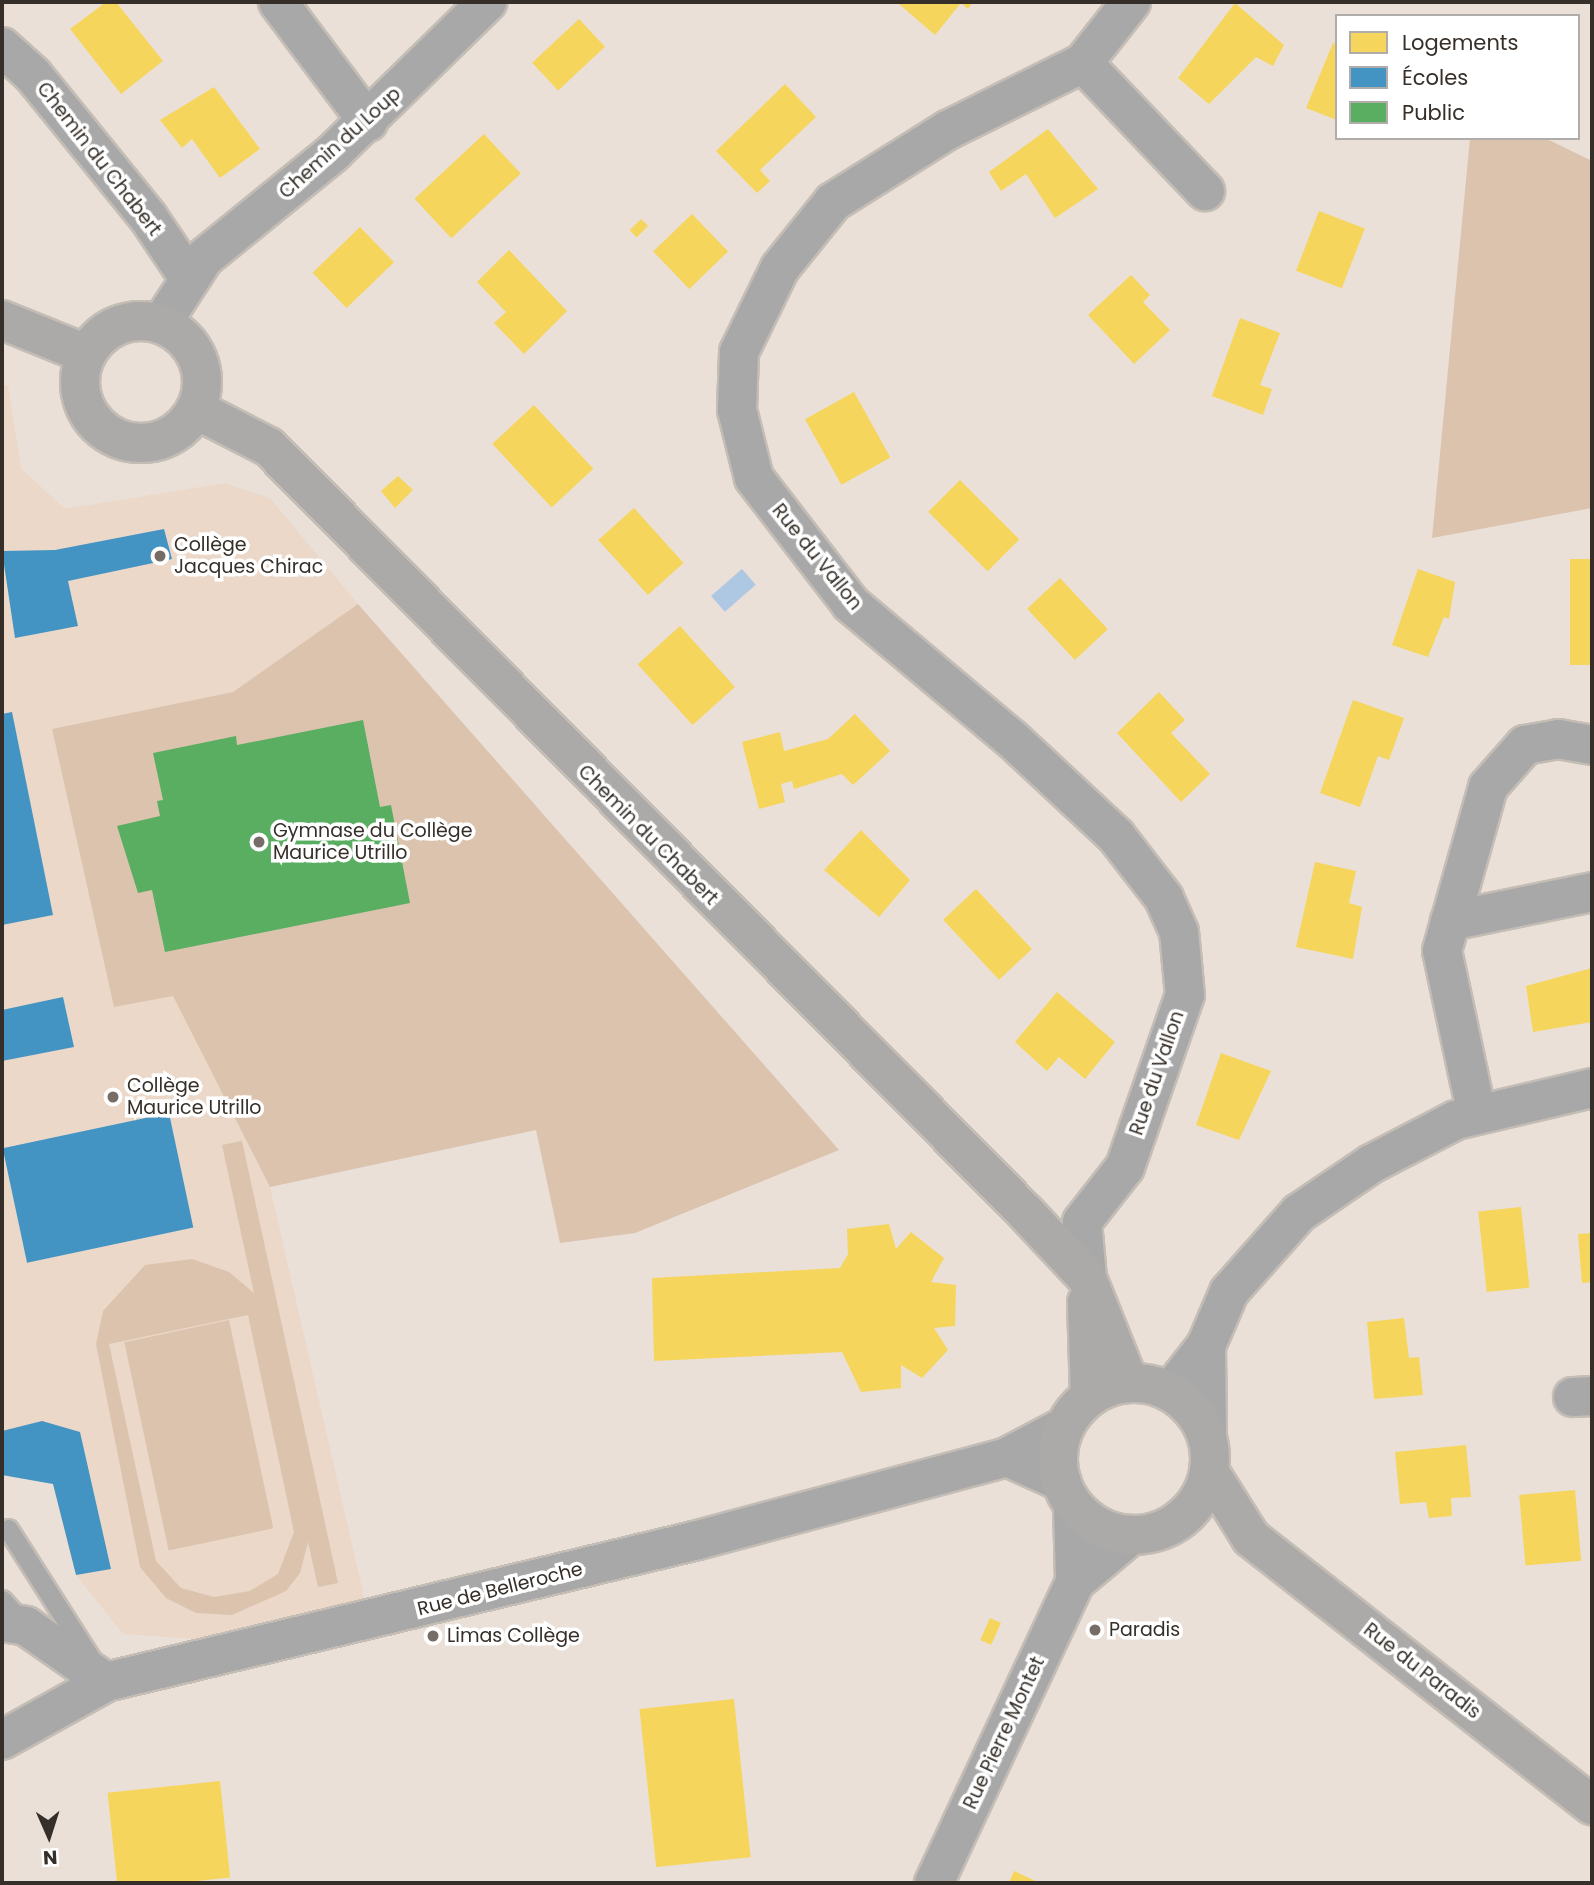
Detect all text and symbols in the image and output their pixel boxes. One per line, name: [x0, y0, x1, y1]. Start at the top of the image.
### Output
legend: [1335, 14, 1580, 140]
text: Logements: [1402, 28, 1518, 57]
text: Écoles: [1402, 63, 1468, 92]
street label: Chemin du Chabert: [32, 78, 166, 240]
street label: Chemin du Loup: [275, 82, 405, 204]
text: Public: [1402, 98, 1465, 127]
street label: Rue du Vallon: [767, 499, 867, 615]
place label: Collège Jacques Chirac: [174, 534, 323, 578]
marker: Collège Jacques Chirac: [152, 548, 168, 564]
street label: Chemin du Chabert: [573, 760, 723, 910]
place label: Gymnase du Collège Maurice Utrillo: [273, 820, 472, 864]
marker: Gymnase du Collège Maurice Utrillo: [251, 834, 267, 850]
street label: Rue du Vallon: [1125, 1008, 1189, 1138]
place label: Collège Maurice Utrillo: [127, 1075, 262, 1119]
marker: Collège Maurice Utrillo: [105, 1089, 121, 1105]
street label: Rue de Belleroche: [415, 1557, 585, 1621]
street label: Rue du Paradis: [1359, 1618, 1485, 1724]
place label: Paradis: [1109, 1619, 1180, 1641]
marker: Paradis: [1087, 1622, 1103, 1638]
place label: Limas Collège: [447, 1625, 580, 1647]
marker: Limas Collège: [425, 1628, 441, 1644]
street label: Rue Pierre Montet: [959, 1653, 1049, 1813]
north arrow: [14, 1801, 84, 1871]
text: N: [42, 1844, 58, 1871]

